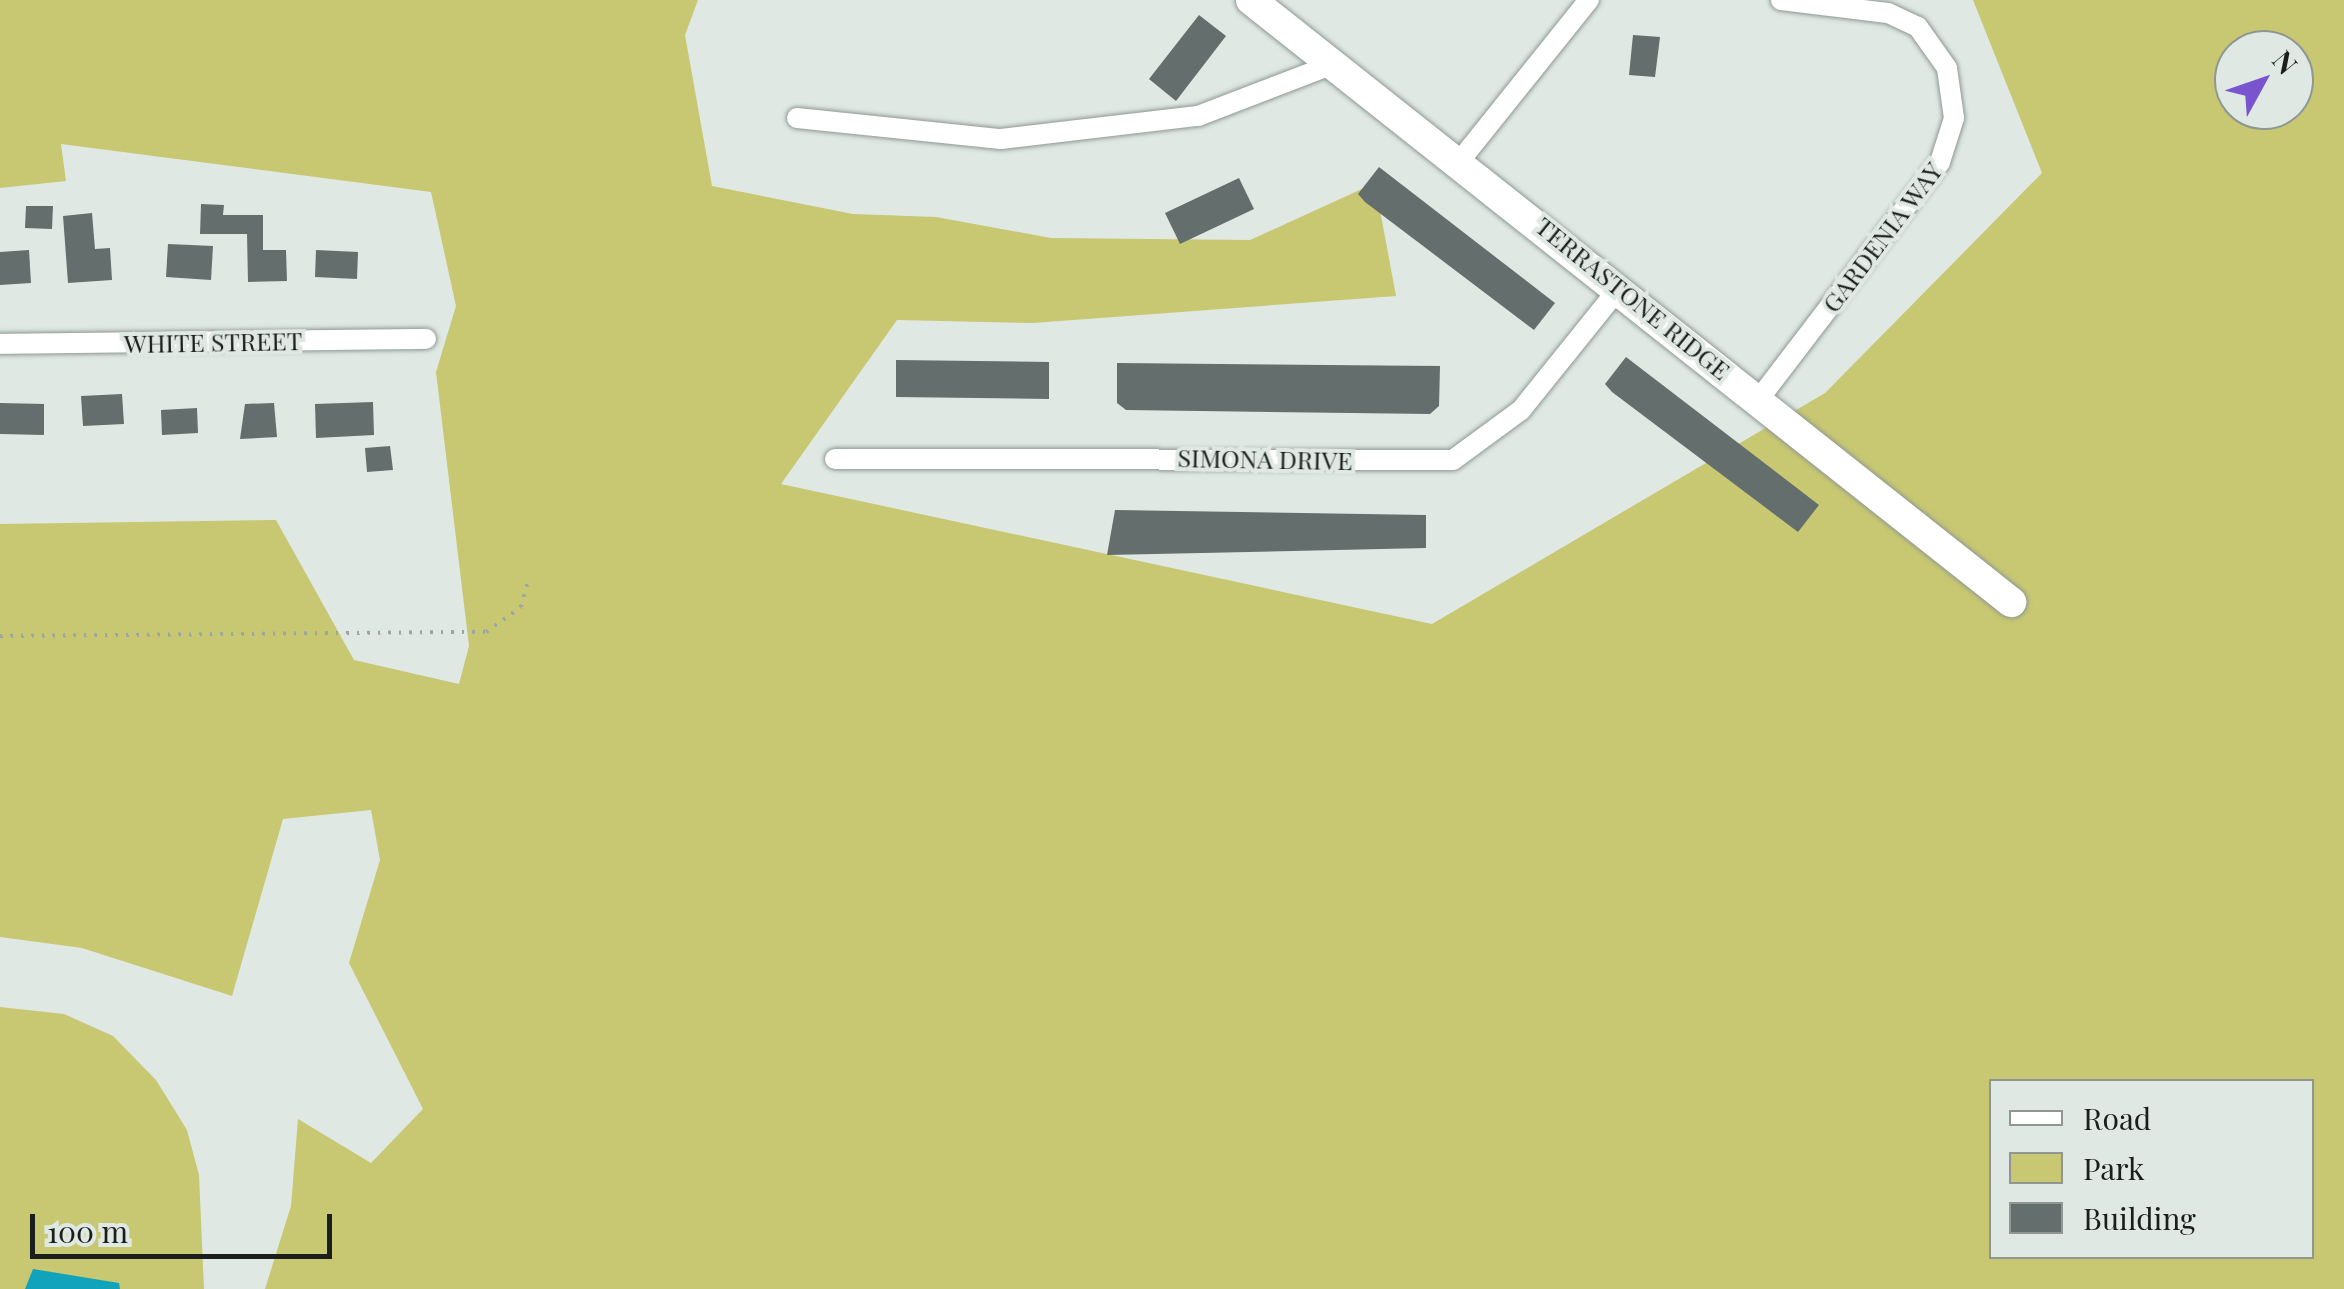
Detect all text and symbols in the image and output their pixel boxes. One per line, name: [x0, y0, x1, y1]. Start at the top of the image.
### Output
north arrow: [2214, 30, 2314, 130]
text: N: [2265, 42, 2307, 81]
street label: GARDENIA WAY: [1816, 156, 1948, 318]
street label: TERRASTONE RIDGE: [1530, 211, 1736, 385]
street label: WHITE STREET: [124, 325, 302, 359]
street label: SIMONA DRIVE: [1177, 442, 1353, 476]
legend: [1989, 1079, 2314, 1259]
text: Road: [2083, 1098, 2151, 1138]
text: Park: [2083, 1148, 2145, 1188]
scale bar: [35, 1194, 338, 1256]
text: Building: [2083, 1198, 2196, 1238]
text: 100 m: [47, 1211, 128, 1251]

